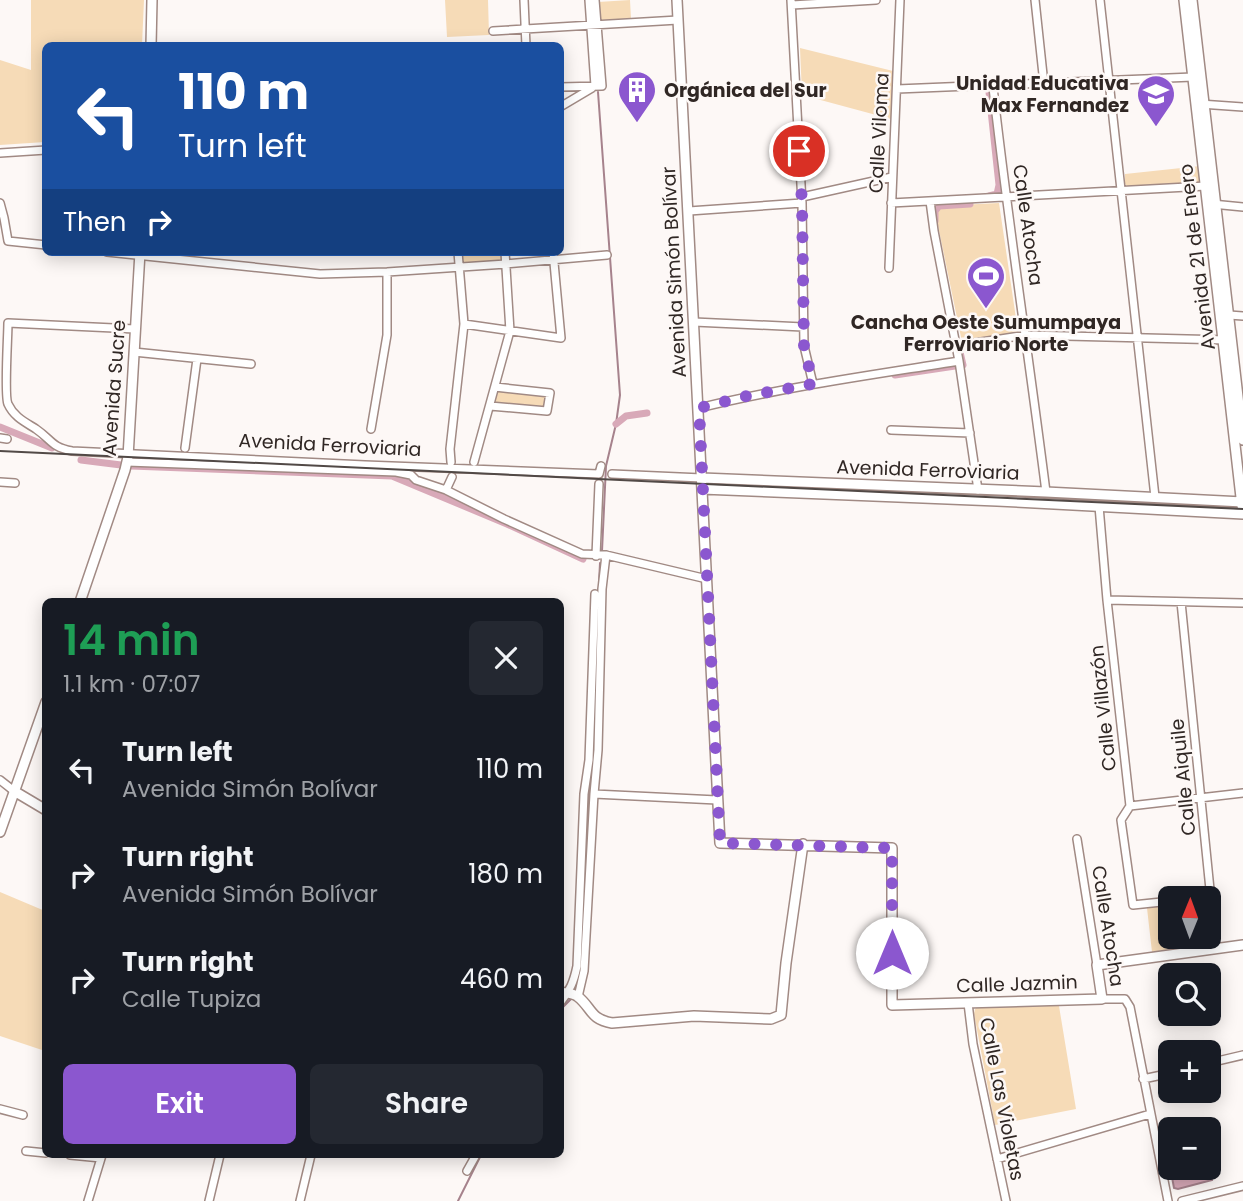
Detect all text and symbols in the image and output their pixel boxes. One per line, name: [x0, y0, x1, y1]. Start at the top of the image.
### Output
text: 110 m: [178, 58, 309, 126]
building icon: Orgánica del Sur: [616, 69, 658, 124]
icon: left: [63, 70, 154, 161]
place label: Unidad Educativa Max Fernandez: [956, 70, 1129, 119]
street label: Calle Viloma: [862, 72, 896, 194]
school or university icon: Unidad Educativa Max Fernandez: [1135, 73, 1177, 128]
place label: Orgánica del Sur: [664, 77, 827, 104]
pin: [769, 121, 829, 181]
text: Turn left: [178, 123, 307, 168]
icon: arrive: [780, 132, 818, 170]
street label: Avenida 21 de Enero: [1172, 162, 1222, 352]
street label: Calle Atocha: [1006, 163, 1050, 287]
street label: Avenida Simón Bolívar: [655, 166, 693, 378]
icon: right: [140, 203, 178, 241]
text: Then: [63, 204, 126, 240]
sports icon: Cancha Oeste Sumumpaya Ferroviario Norte: [965, 255, 1007, 310]
place label: Cancha Oeste Sumumpaya Ferroviario Norte: [851, 309, 1121, 358]
street label: Avenida Sucre: [96, 319, 132, 457]
street label: Avenida Ferroviaria: [238, 427, 422, 463]
street label: Avenida Ferroviaria: [836, 453, 1020, 487]
text: 14 min: [63, 611, 199, 670]
button: close: [469, 621, 543, 695]
street label: Calle Villazón: [1083, 644, 1123, 772]
text: 1.1 km · 07:07: [63, 668, 200, 700]
street label: Calle Aiquile: [1163, 717, 1203, 837]
text: Turn left: [122, 734, 233, 770]
icon: left: [63, 751, 101, 789]
text: 110 m: [476, 751, 543, 787]
text: Avenida Simón Bolívar: [122, 773, 378, 805]
text: Turn right: [122, 839, 254, 875]
icon: right: [63, 856, 101, 894]
text: 180 m: [468, 856, 543, 892]
street label: Calle Atocha: [1085, 864, 1131, 988]
text: Avenida Simón Bolívar: [122, 878, 378, 910]
north arrow: [1158, 886, 1222, 948]
map controls: [1158, 886, 1221, 1180]
position arrow: [855, 916, 929, 990]
text: Turn right: [122, 944, 254, 980]
icon: right: [63, 961, 101, 999]
text: 460 m: [460, 961, 543, 997]
button: search: [1158, 963, 1221, 1026]
street label: Calle Jazmin: [956, 968, 1078, 1000]
text: Calle Tupiza: [122, 983, 261, 1015]
street label: Calle Las Violetas: [973, 1015, 1031, 1183]
button: +: [1158, 1040, 1221, 1103]
button: Exit: [63, 1064, 296, 1144]
button: Share: [310, 1064, 543, 1144]
button: −: [1158, 1117, 1221, 1180]

